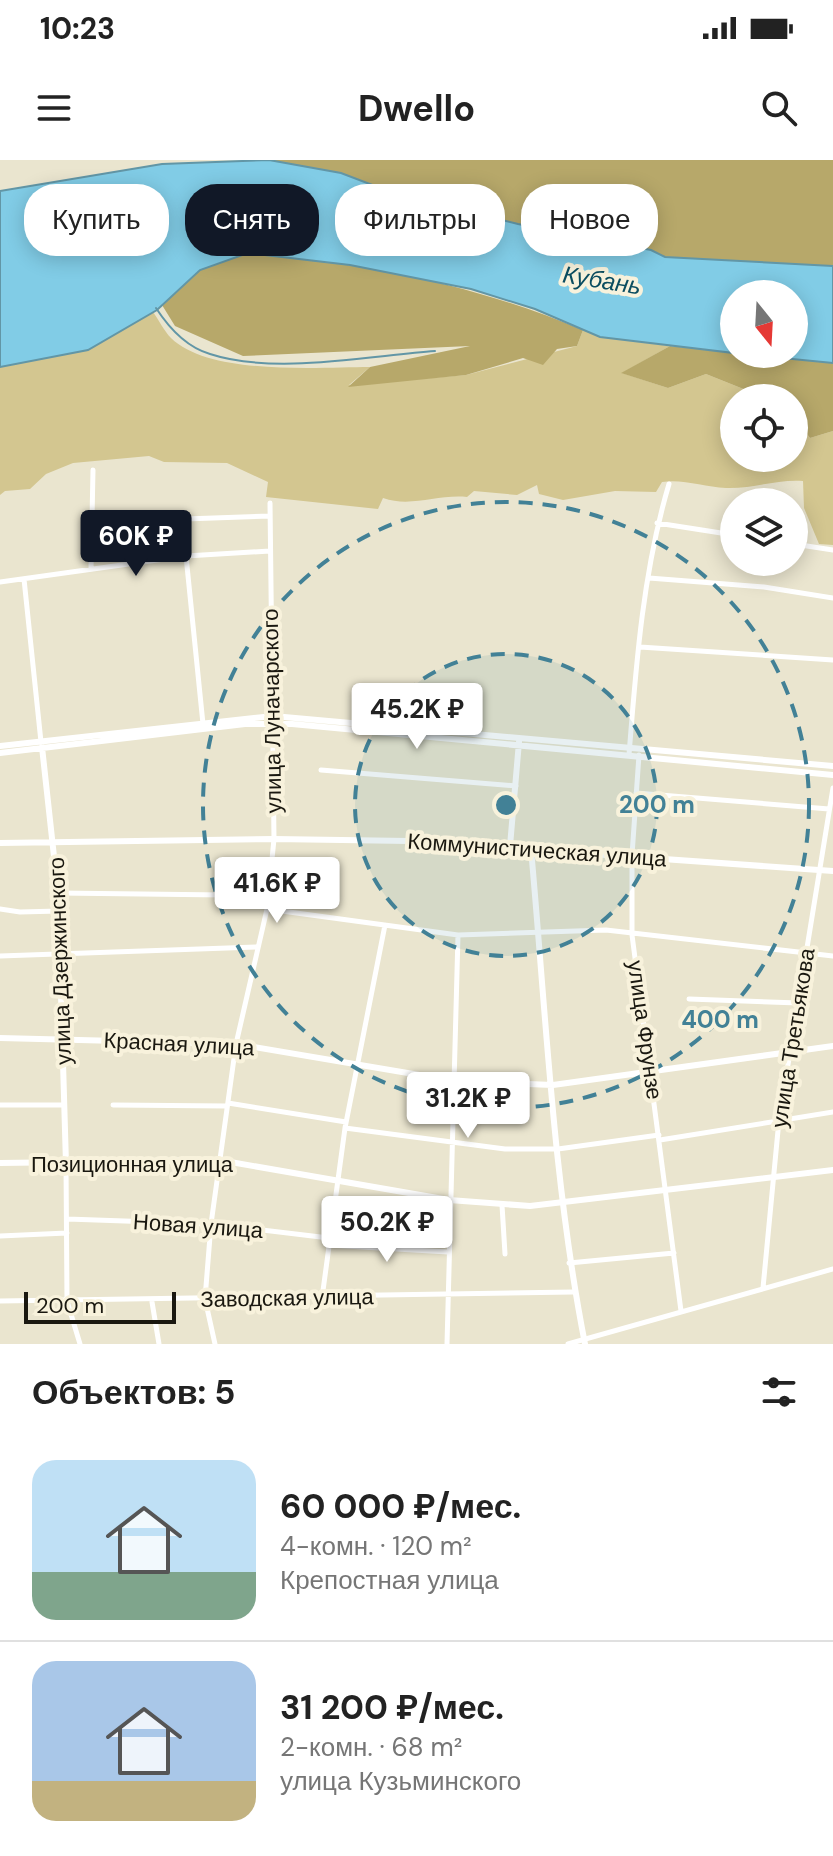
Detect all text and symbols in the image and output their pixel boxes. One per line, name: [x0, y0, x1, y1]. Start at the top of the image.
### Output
text: 10:23: [40, 9, 115, 48]
text: Dwello: [358, 85, 475, 132]
icon: menu: [32, 86, 76, 130]
icon: search: [757, 86, 801, 130]
chip: Купить: [24, 184, 169, 256]
chip: Снять: [185, 184, 319, 256]
chip: Фильтры: [335, 184, 505, 256]
chip: Новое: [521, 184, 658, 256]
water label: Кубань: [561, 259, 643, 301]
north arrow: [720, 280, 808, 368]
map controls: [720, 280, 808, 576]
button: locate: [720, 384, 808, 472]
button: layers: [720, 488, 808, 576]
pin: 60K ₽: [80, 510, 192, 578]
text: 60K ₽: [99, 519, 173, 553]
street label: улица Луначарского: [256, 608, 288, 814]
pin: 45.2K ₽: [343, 683, 491, 751]
text: 45.2K ₽: [370, 692, 464, 726]
text: 200 m: [619, 789, 695, 820]
centre of rings: [492, 791, 520, 819]
street label: Коммунистическая улица: [406, 826, 668, 874]
street label: улица Дзержинского: [42, 856, 78, 1066]
pin: 41.6K ₽: [203, 857, 351, 925]
text: 41.6K ₽: [233, 866, 321, 900]
street label: улица Третьякова: [764, 945, 822, 1130]
street label: улица Фрунзе: [621, 959, 669, 1101]
text: 400 m: [681, 1004, 759, 1035]
street label: Красная улица: [103, 1026, 256, 1062]
pin: 31.2K ₽: [394, 1072, 542, 1140]
text: 31.2K ₽: [425, 1081, 511, 1115]
street label: Позиционная улица: [31, 1150, 234, 1179]
pin: 50.2K ₽: [313, 1196, 461, 1264]
text: 50.2K ₽: [339, 1205, 435, 1239]
street label: Новая улица: [132, 1207, 265, 1245]
street label: Заводская улица: [200, 1282, 375, 1314]
scale bar: [24, 1288, 176, 1324]
text: 200 m: [36, 1291, 104, 1320]
text: Объектов: 5: [32, 1370, 235, 1415]
icon: filters: [757, 1370, 801, 1414]
text: 60 000 ₽/мес.: [280, 1484, 521, 1529]
icon: home: [96, 1492, 192, 1588]
text: 4-комн. · 120 m²: [280, 1529, 472, 1563]
text: Крепостная улица: [280, 1563, 499, 1597]
text: 31 200 ₽/мес.: [280, 1685, 504, 1730]
icon: home: [96, 1693, 192, 1789]
text: 2-комн. · 68 m²: [280, 1730, 462, 1764]
text: улица Кузьминского: [280, 1764, 521, 1798]

